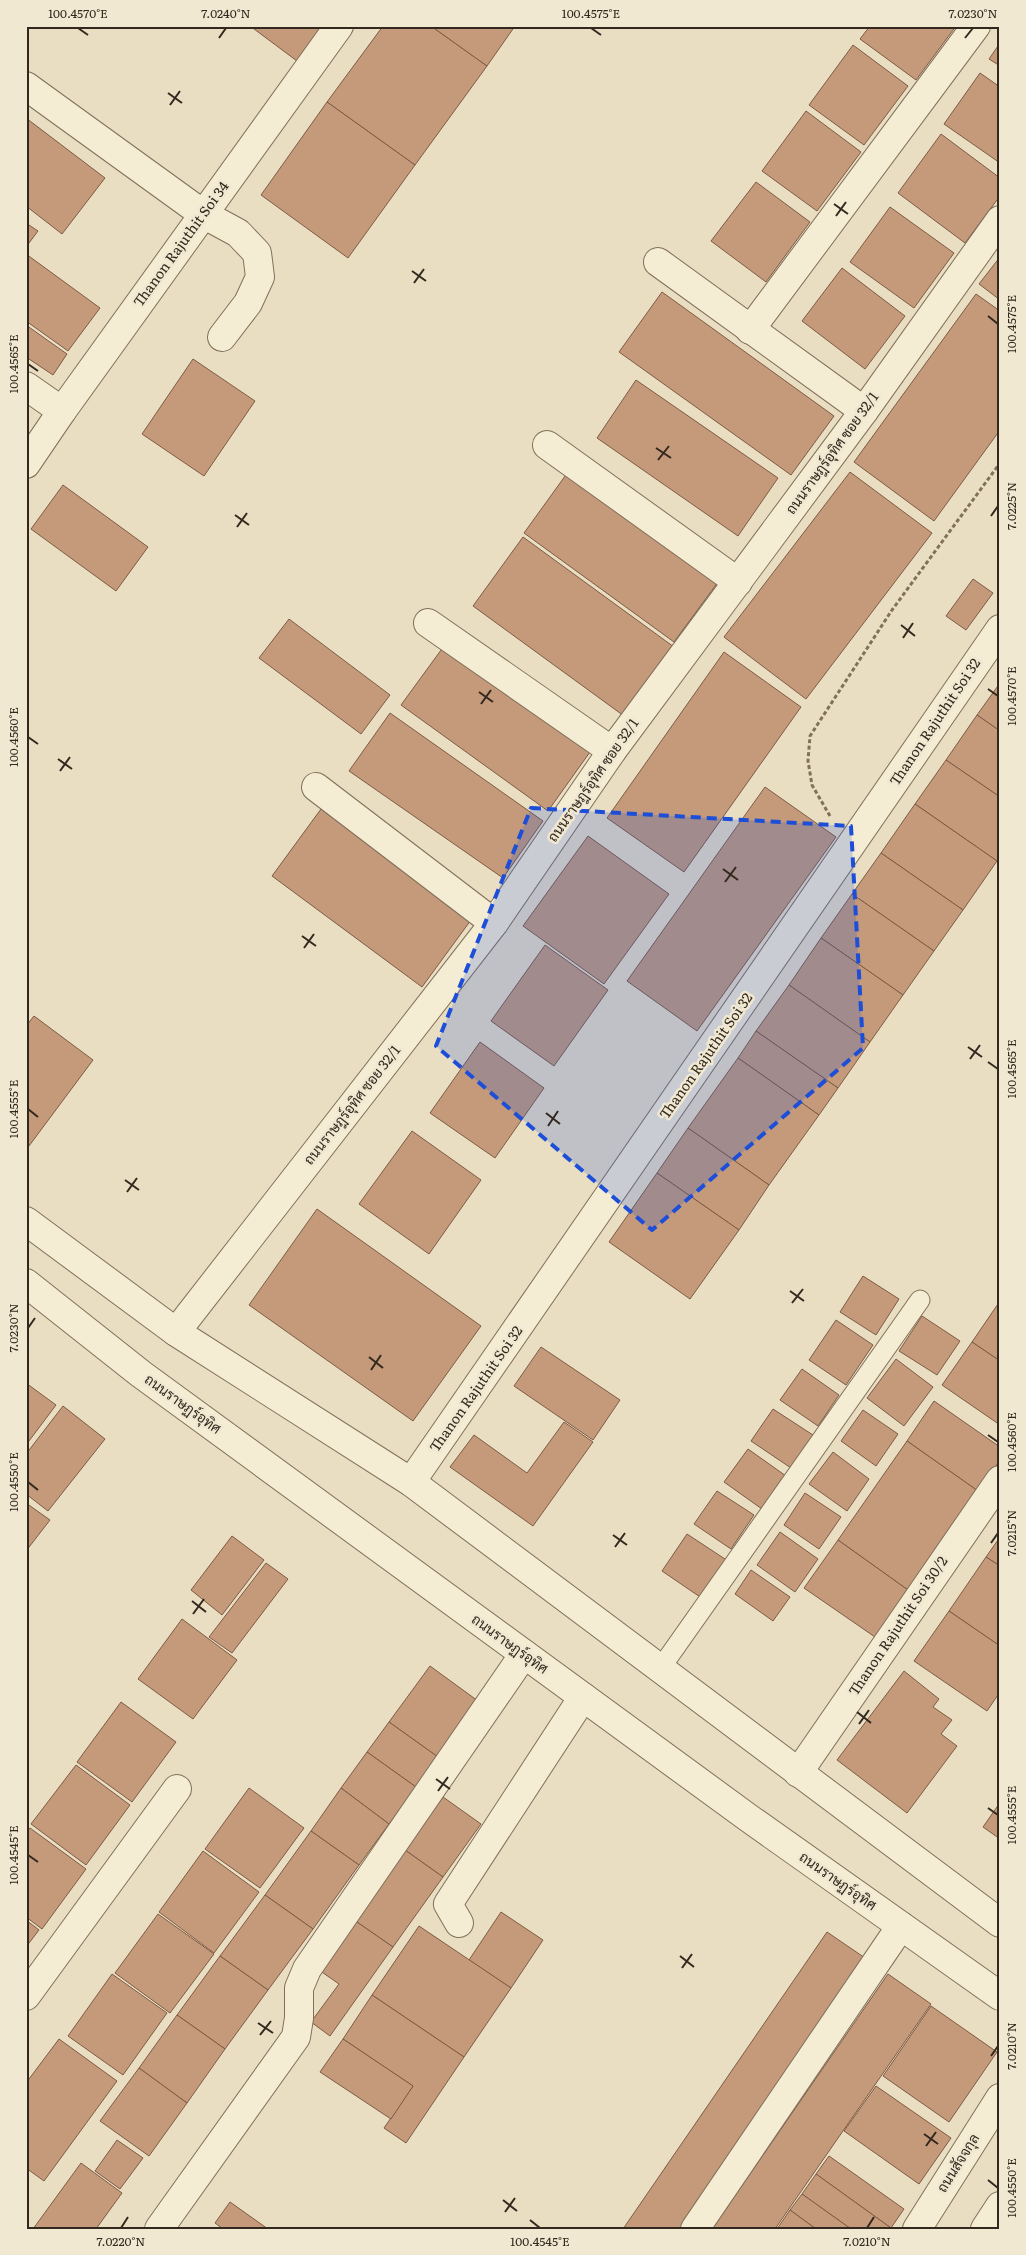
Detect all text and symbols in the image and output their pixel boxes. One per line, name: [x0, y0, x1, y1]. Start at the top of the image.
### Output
text: 100.4570°E: [48, 4, 108, 22]
text: 7.0240°N: [201, 4, 251, 22]
text: 100.4575°E: [562, 4, 621, 22]
text: 7.0230°N: [948, 4, 998, 22]
street label: Thanon Rajuthit Soi 34: [128, 176, 233, 310]
text: 100.4575°E: [1002, 294, 1020, 353]
text: 100.4565°E: [4, 334, 22, 394]
street label: ถนนราษฎร์อุทิศ ซอย 32/1: [780, 387, 883, 518]
text: 7.0225°N: [1002, 482, 1020, 530]
street label: Thanon Rajuthit Soi 32: [884, 654, 984, 789]
text: 100.4570°E: [1002, 666, 1020, 726]
text: 100.4560°E: [4, 707, 22, 767]
street label: ถนนราษฎร์อุทิศ ซอย 32/1: [542, 713, 643, 846]
street label: Thanon Rajuthit Soi 32: [654, 988, 756, 1123]
text: 100.4565°E: [1002, 1039, 1020, 1099]
street label: ถนนราษฎร์อุทิศ ซอย 32/1: [298, 1040, 405, 1169]
text: 100.4555°E: [4, 1079, 22, 1138]
text: 7.0230°N: [4, 1303, 22, 1353]
street label: Thanon Rajuthit Soi 32: [424, 1321, 526, 1456]
street label: ถนนราษฏร์อุทิศ: [141, 1369, 226, 1439]
text: 100.4560°E: [1002, 1412, 1020, 1472]
text: 100.4550°E: [4, 1452, 22, 1512]
text: 7.0215°N: [1002, 1510, 1020, 1556]
street label: Thanon Rajuthit Soi 30/2: [843, 1552, 951, 1699]
street label: ถนนราษฏร์อุทิศ: [468, 1609, 553, 1679]
text: 100.4555°E: [1002, 1785, 1020, 1844]
text: 100.4545°E: [4, 1825, 22, 1885]
street label: ถนนราษฏร์อุทิศ: [795, 1846, 881, 1915]
text: 7.0210°N: [1002, 2022, 1020, 2070]
street label: ถนนสัจจกุล: [931, 2129, 984, 2196]
text: 100.4550°E: [1002, 2158, 1020, 2218]
text: 7.0220°N: [97, 2232, 145, 2250]
text: 100.4545°E: [510, 2232, 570, 2250]
text: 7.0210°N: [843, 2232, 891, 2250]

